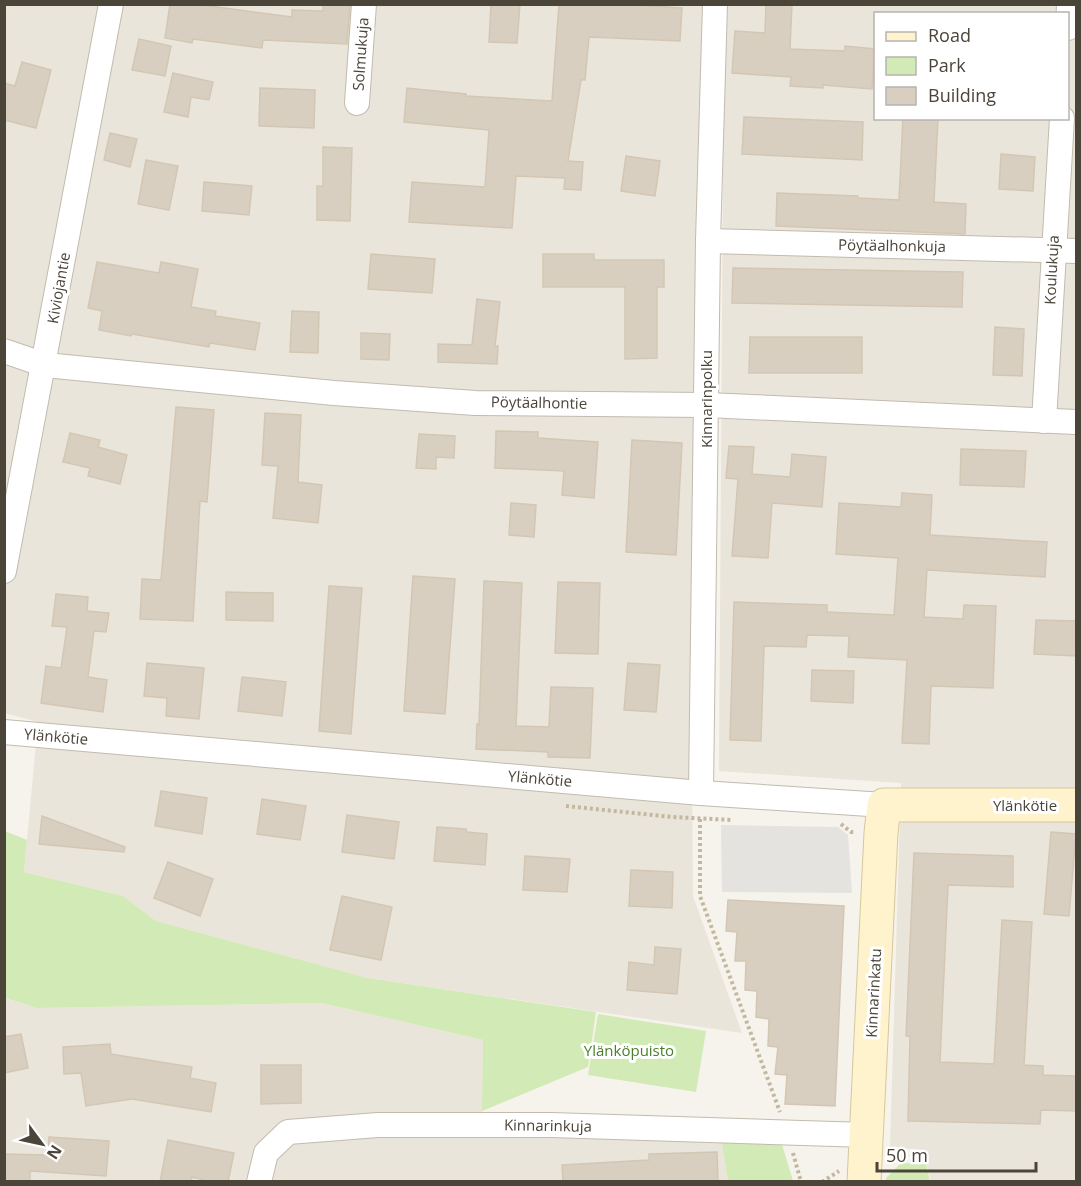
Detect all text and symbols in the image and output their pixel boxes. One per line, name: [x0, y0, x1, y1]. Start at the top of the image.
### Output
legend: [874, 12, 1069, 120]
street label: Solmukuja: [347, 17, 373, 91]
text: Road: [928, 23, 971, 47]
text: Park: [928, 53, 966, 77]
text: Building: [928, 83, 996, 107]
street label: Pöytäalhonkuja: [838, 234, 946, 256]
street label: Koulukuja: [1039, 235, 1063, 305]
street label: Kiviojantie: [42, 251, 74, 325]
street label: Kinnarinpolku: [696, 350, 716, 448]
street label: Pöytäalhontie: [491, 391, 587, 413]
street label: Ylänkötie: [23, 723, 89, 749]
street label: Ylänkötie: [507, 765, 573, 791]
street label: Ylänkötie: [993, 795, 1057, 815]
street label: Kinnarinkatu: [861, 948, 885, 1038]
park label: Ylänköpuisto: [584, 1040, 674, 1060]
north arrow: [12, 1114, 72, 1174]
street label: Kinnarinkuja: [504, 1114, 592, 1136]
scale bar: [877, 1135, 1036, 1173]
text: N: [42, 1141, 67, 1164]
text: 50 m: [886, 1143, 928, 1167]

